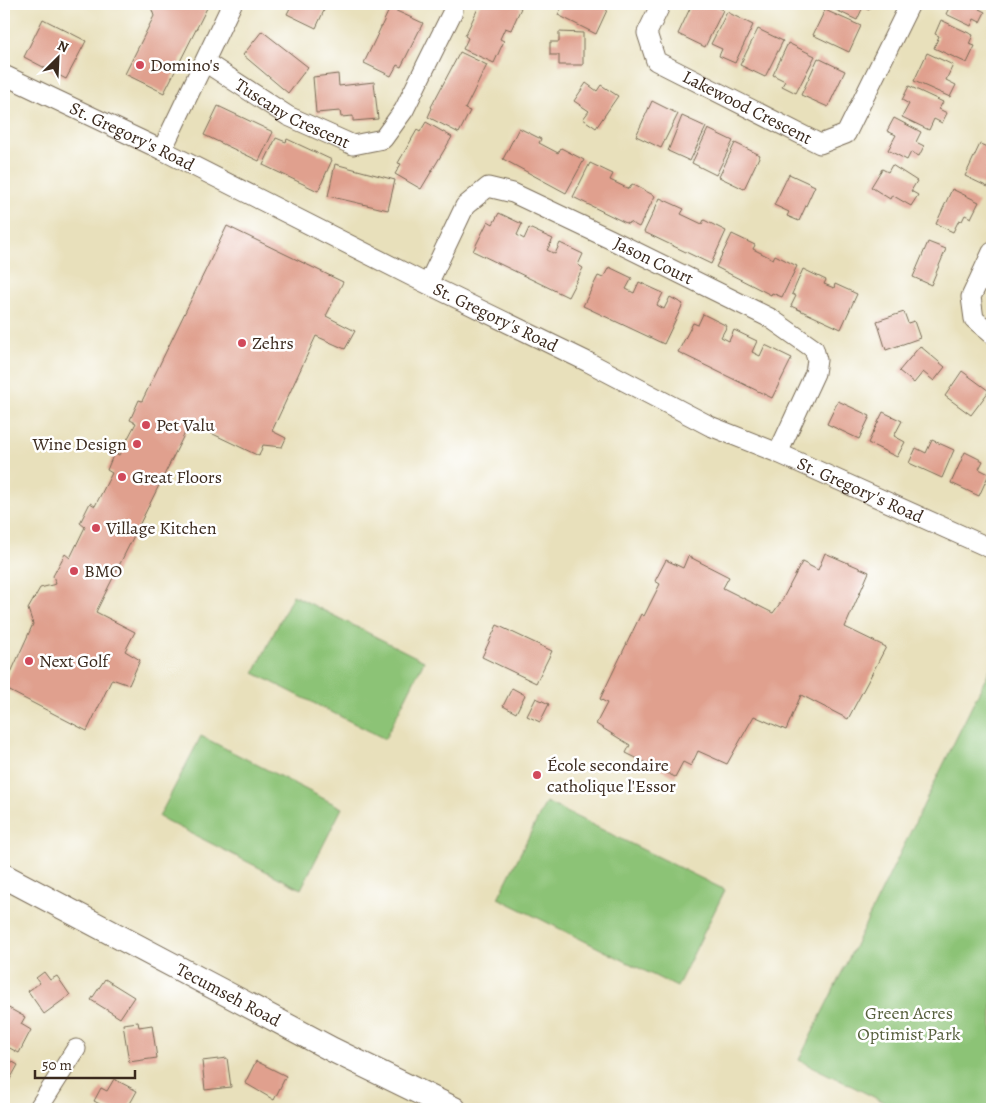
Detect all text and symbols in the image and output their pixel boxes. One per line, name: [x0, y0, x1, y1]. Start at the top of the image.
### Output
north arrow: [32, 32, 82, 82]
text: N: [55, 36, 72, 57]
place label: Domino's: [150, 53, 220, 77]
marker: Domino's: [134, 59, 146, 71]
street label: Lakewood Crescent: [679, 64, 816, 150]
street label: Tuscany Crescent: [231, 73, 354, 154]
street label: St. Gregory's Road: [66, 96, 199, 177]
street label: Jason Court: [610, 231, 698, 290]
street label: St. Gregory's Road: [429, 277, 562, 358]
place label: Zehrs: [252, 331, 294, 355]
marker: Zehrs: [236, 337, 248, 349]
place label: Pet Valu: [156, 413, 215, 437]
marker: Pet Valu: [140, 419, 152, 431]
place label: Wine Design: [31, 432, 127, 456]
marker: Wine Design: [131, 438, 143, 450]
street label: St. Gregory's Road: [793, 451, 928, 529]
place label: Great Floors: [132, 465, 222, 489]
marker: Great Floors: [116, 471, 128, 483]
place label: Village Kitchen: [105, 516, 217, 540]
marker: Village Kitchen: [90, 522, 102, 534]
place label: BMO: [84, 559, 122, 583]
marker: BMO: [68, 565, 80, 577]
place label: Next Golf: [39, 649, 111, 673]
marker: Next Golf: [23, 655, 35, 667]
place label: École secondaire catholique l'Essor: [547, 753, 676, 798]
marker: École secondaire catholique l'Essor: [531, 769, 543, 781]
street label: Tecumseh Road: [172, 957, 285, 1032]
park label: Green Acres Optimist Park: [857, 1001, 961, 1046]
scale bar: [35, 1048, 135, 1080]
text: 50 m: [42, 1055, 72, 1075]

